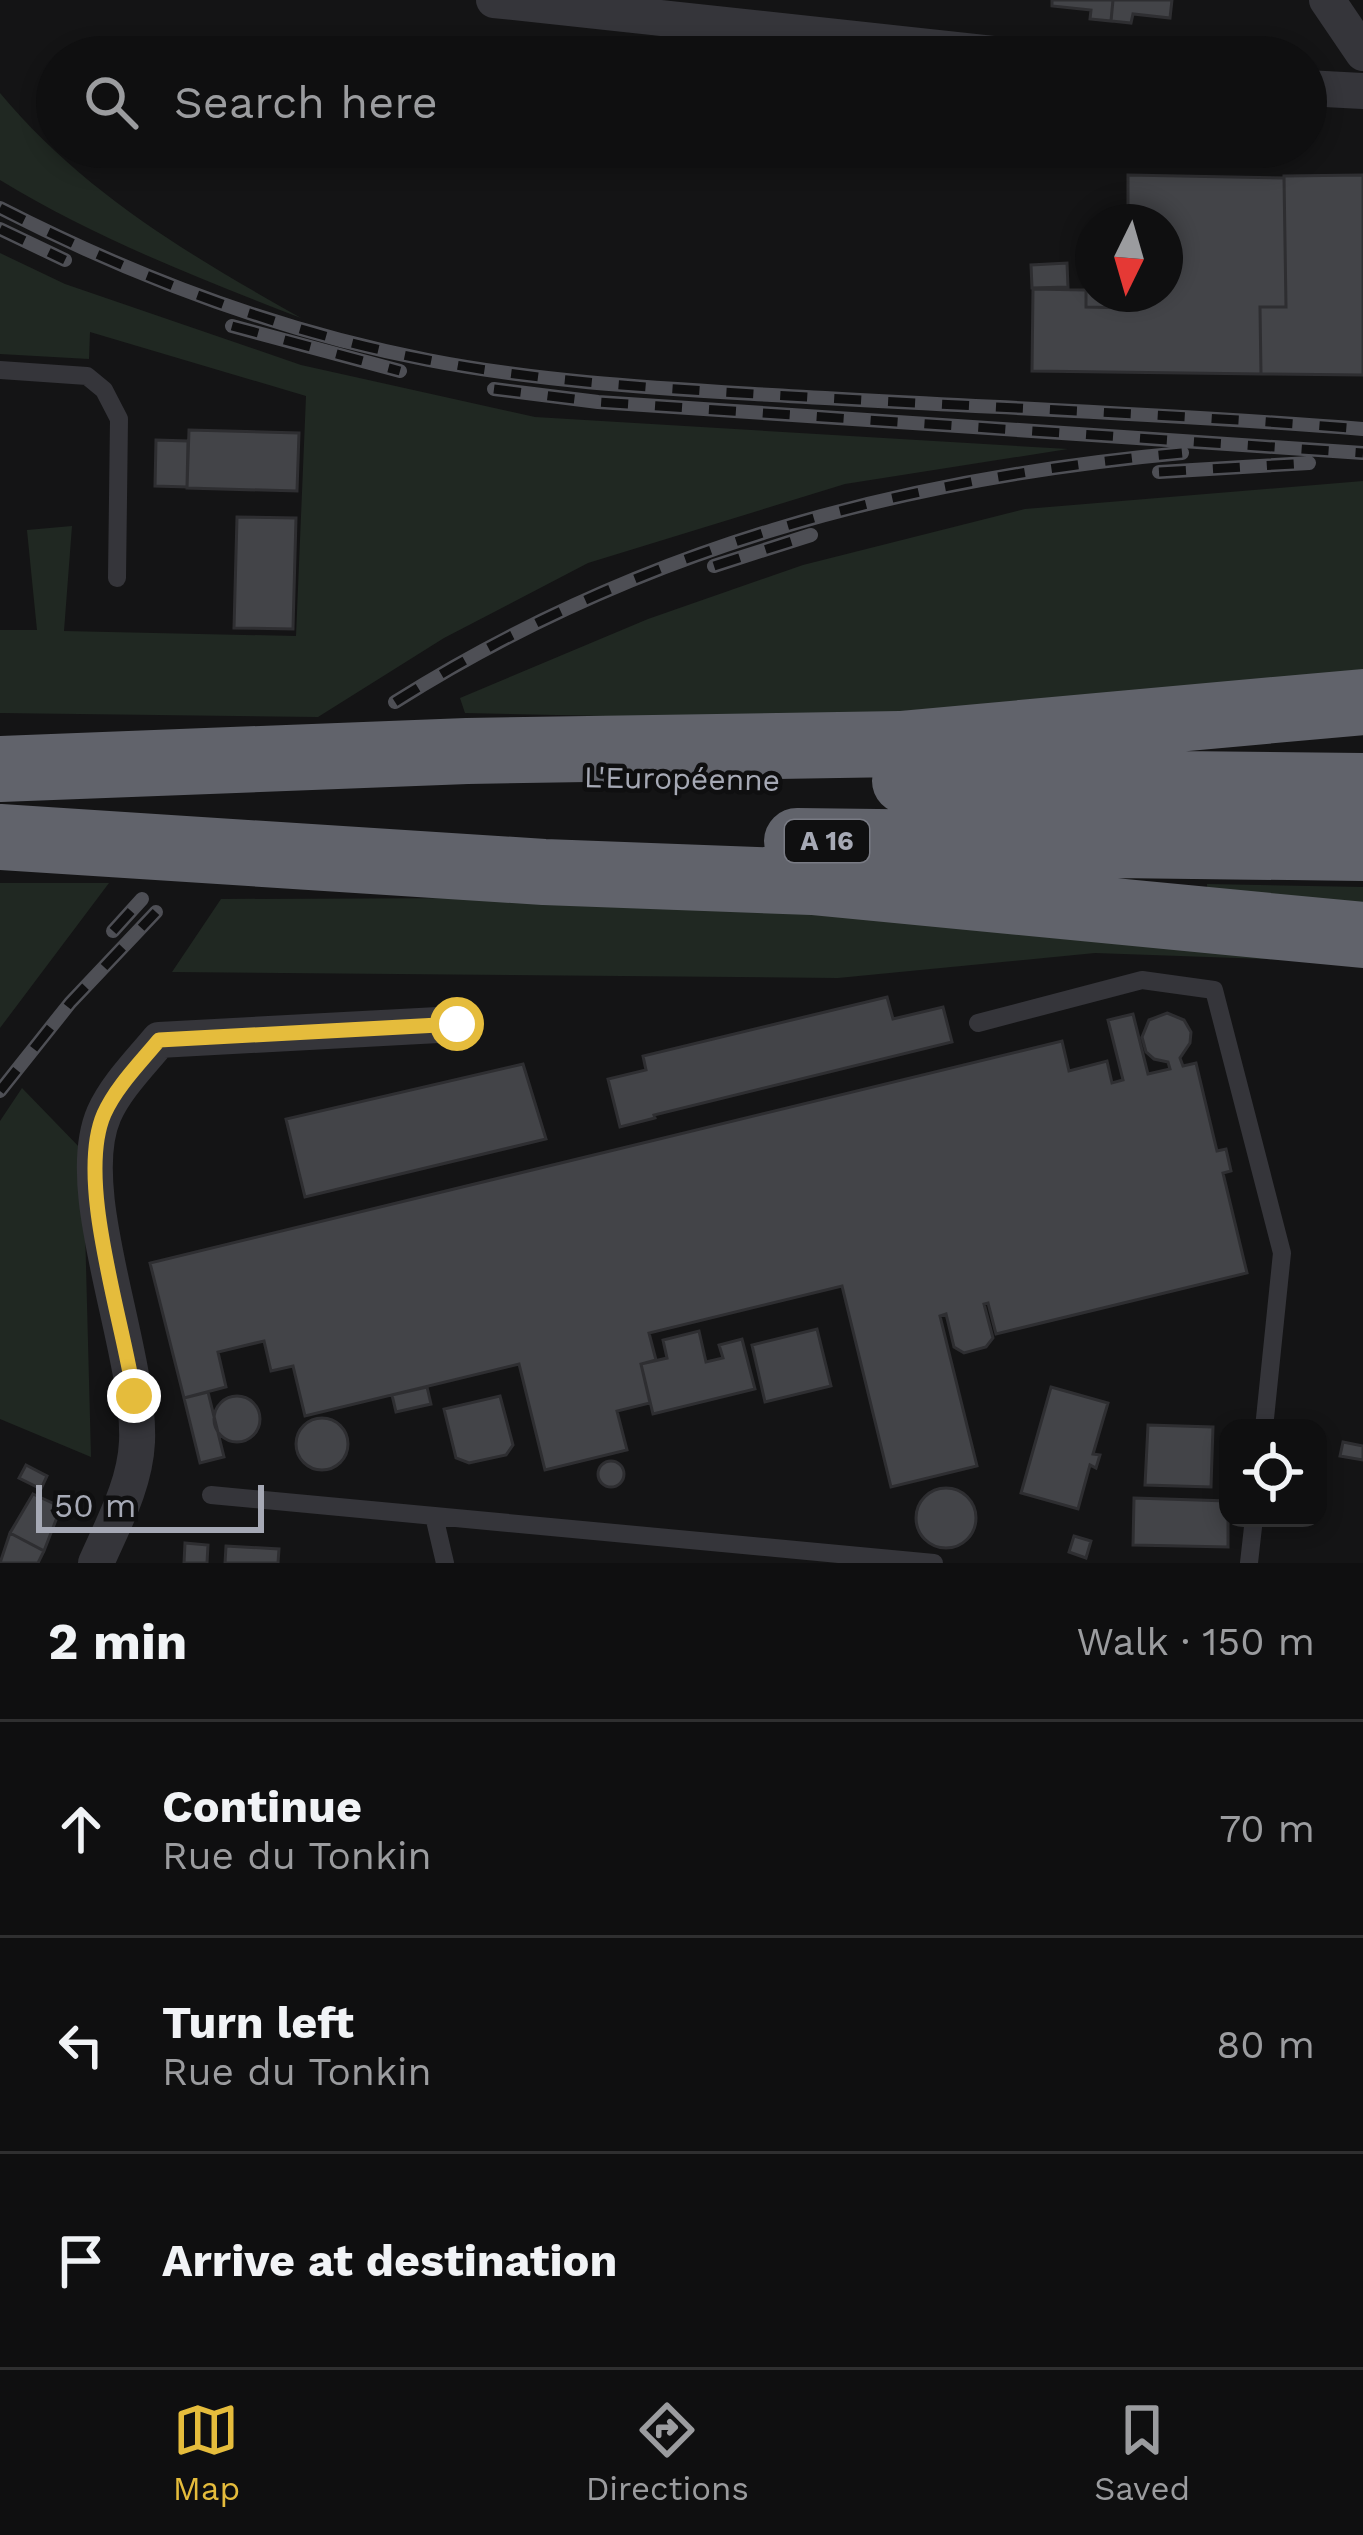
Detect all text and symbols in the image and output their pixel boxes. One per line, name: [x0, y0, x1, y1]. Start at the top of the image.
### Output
search box: [36, 36, 1327, 168]
icon: search: [78, 69, 144, 135]
text: Search here: [174, 76, 438, 129]
north arrow: [1075, 204, 1183, 312]
street label: L'Européenne: [584, 759, 780, 798]
road number: A 16: [785, 820, 869, 862]
route start: [430, 997, 484, 1051]
route end: [107, 1369, 161, 1423]
map controls: [1219, 1419, 1327, 1527]
button: locate: [1219, 1419, 1327, 1527]
scale bar: [36, 1479, 264, 1532]
text: 50 m: [54, 1486, 136, 1525]
text: 2 min: [48, 1612, 187, 1671]
text: Walk · 150 m: [1077, 1619, 1315, 1664]
text: Continue: [162, 1780, 362, 1833]
icon: ahead: [48, 1796, 114, 1862]
text: 70 m: [1219, 1806, 1315, 1851]
text: Rue du Tonkin: [162, 1833, 432, 1878]
text: Turn left: [162, 1996, 354, 2049]
icon: left: [48, 2012, 114, 2078]
text: 80 m: [1216, 2022, 1315, 2067]
text: Rue du Tonkin: [162, 2049, 432, 2094]
icon: arrive: [48, 2228, 114, 2294]
text: Arrive at destination: [162, 2234, 617, 2287]
tab: Map: [173, 2397, 240, 2508]
tab: Directions: [586, 2397, 749, 2508]
tab: Saved: [1094, 2397, 1190, 2508]

